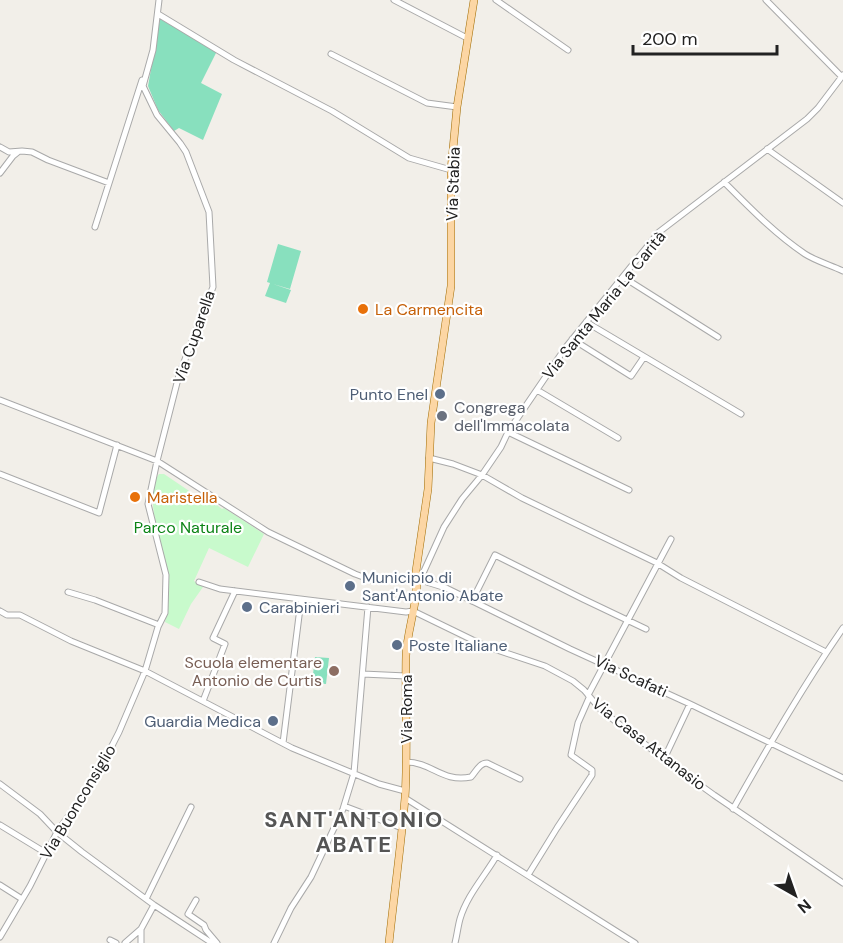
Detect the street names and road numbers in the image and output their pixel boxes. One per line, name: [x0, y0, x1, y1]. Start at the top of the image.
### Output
street label: Via Stabia: [441, 146, 465, 222]
street label: Via Santa Maria La Carità: [538, 226, 670, 384]
street label: Via Cuparella: [168, 288, 220, 386]
street label: Via Scafati: [591, 650, 671, 702]
street label: Via Roma: [396, 675, 417, 743]
street label: Via Casa Attanasio: [588, 693, 710, 795]
street label: Via Buonconsiglio: [35, 741, 121, 863]

